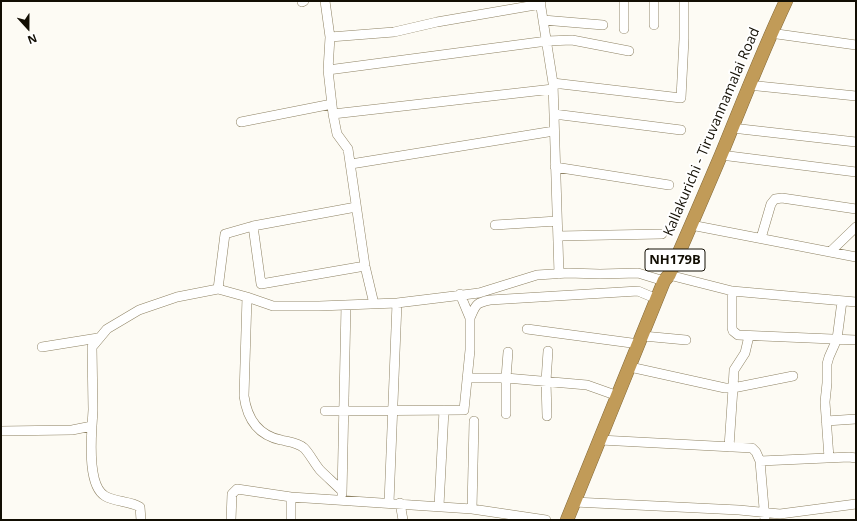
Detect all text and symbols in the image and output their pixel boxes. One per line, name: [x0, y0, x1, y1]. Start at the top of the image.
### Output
north arrow: [8, 8, 48, 48]
street label: Kallakurichi - Tiruvannamalai Road: [660, 25, 764, 239]
text: N: [26, 31, 39, 48]
road number: NH179B: [645, 249, 705, 271]

